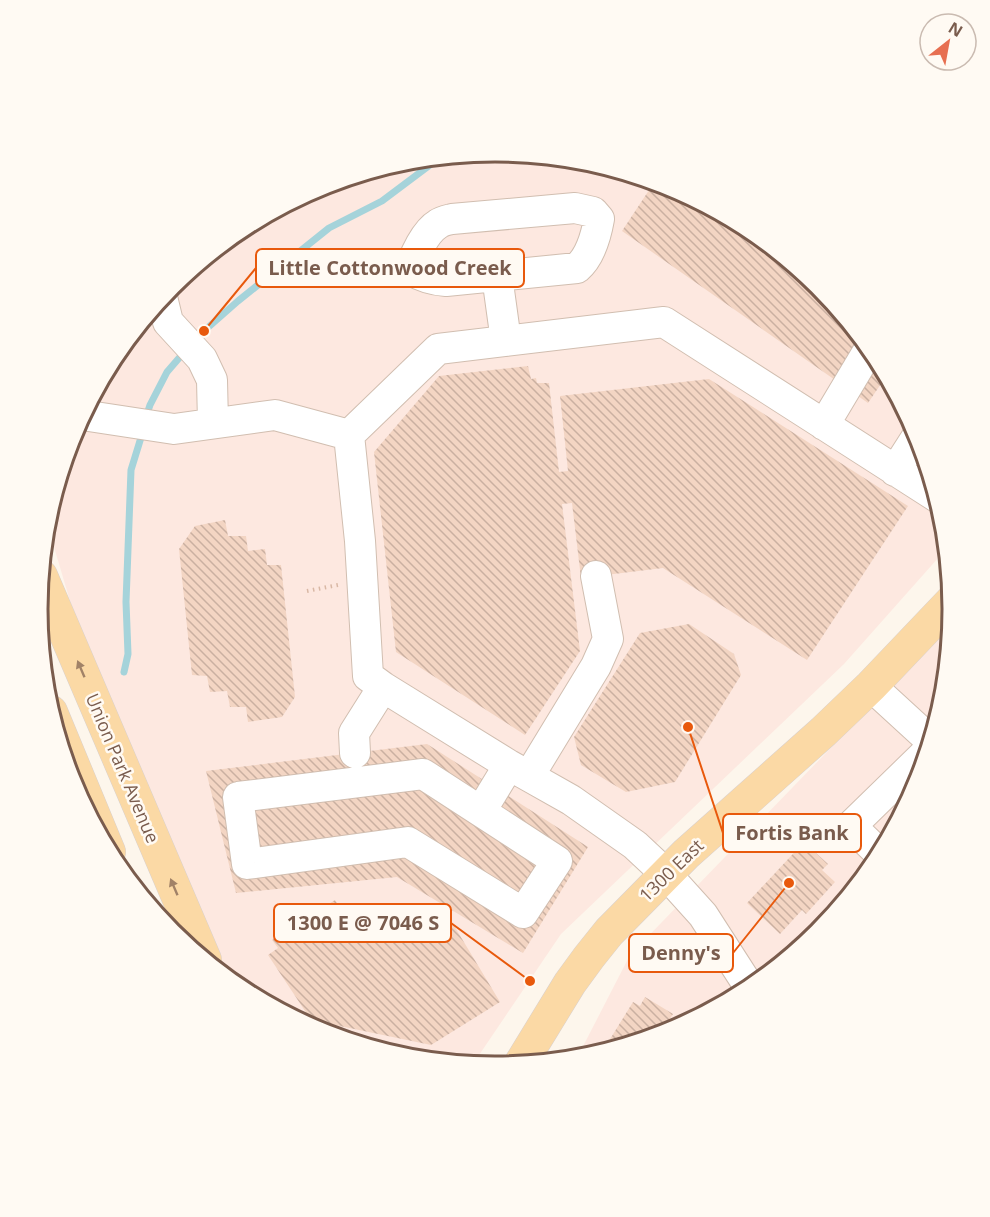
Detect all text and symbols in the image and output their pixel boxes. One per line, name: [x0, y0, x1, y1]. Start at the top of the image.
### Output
north arrow: [918, 12, 978, 72]
text: N: [944, 16, 967, 42]
callout: Little Cottonwood Creek: [256, 249, 524, 287]
text: Little Cottonwood Creek: [268, 254, 512, 281]
one-way arrow: [75, 660, 85, 678]
street label: Union Park Avenue: [81, 690, 165, 846]
callout: Fortis Bank: [723, 814, 861, 852]
text: Fortis Bank: [735, 819, 849, 846]
street label: 1300 East: [634, 833, 708, 907]
one-way arrow: [169, 877, 179, 895]
callout: 1300 E @ 7046 S: [274, 904, 451, 942]
text: 1300 E @ 7046 S: [287, 909, 439, 936]
callout: Denny's: [629, 934, 733, 972]
text: Denny's: [641, 939, 721, 966]

